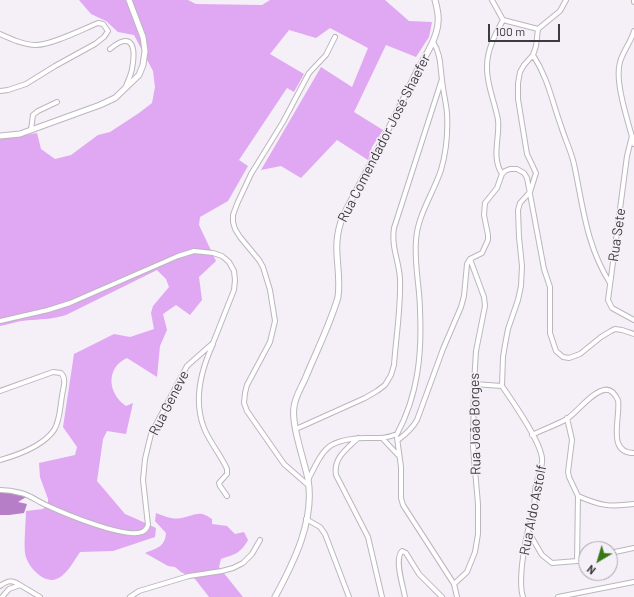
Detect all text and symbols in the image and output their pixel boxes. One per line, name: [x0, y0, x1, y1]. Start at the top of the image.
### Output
scale bar: [490, 16, 562, 42]
text: 100 m: [495, 24, 525, 38]
street label: Rua Comendador José Shaefer: [334, 51, 434, 225]
street label: Rua Sete: [605, 207, 629, 263]
street label: Rua Geneve: [145, 368, 193, 438]
street label: Rua João Borges: [466, 373, 484, 475]
street label: Rua Aldo Astolf: [516, 463, 550, 557]
north arrow: [578, 541, 618, 581]
text: N: [584, 563, 598, 577]

